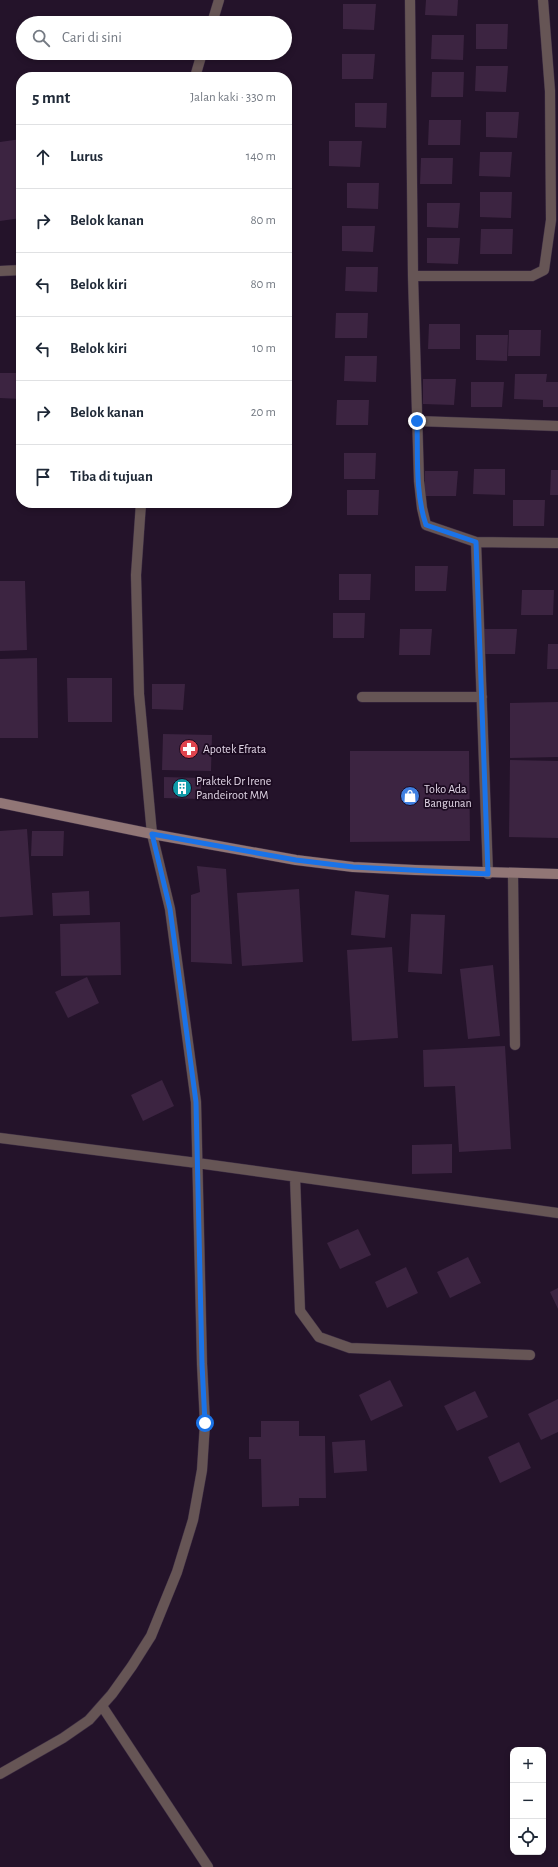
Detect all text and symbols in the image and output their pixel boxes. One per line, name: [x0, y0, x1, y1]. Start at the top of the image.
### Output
search box: [16, 16, 292, 60]
icon: search: [30, 27, 52, 49]
text: Cari di sini: [62, 30, 122, 45]
text: 5 mnt: [32, 89, 70, 106]
text: Jalan kaki · 330 m: [190, 91, 276, 104]
icon: ahead: [32, 146, 54, 168]
text: Lurus: [70, 149, 103, 164]
text: 140 m: [246, 150, 276, 163]
icon: right: [32, 210, 54, 232]
text: Belok kanan: [70, 213, 144, 228]
text: 80 m: [250, 214, 276, 227]
icon: left: [32, 274, 54, 296]
text: Belok kiri: [70, 277, 127, 292]
text: 80 m: [250, 278, 276, 291]
icon: left: [32, 338, 54, 360]
text: Belok kiri: [70, 341, 127, 356]
text: 10 m: [252, 342, 276, 355]
icon: right: [32, 402, 54, 424]
text: Belok kanan: [70, 405, 144, 420]
text: 20 m: [251, 406, 276, 419]
route end: [408, 412, 426, 430]
icon: arrive: [32, 466, 54, 488]
text: Tiba di tujuan: [70, 469, 153, 484]
pharmacy icon: Apotek Efrata: [178, 738, 200, 760]
place label: Apotek Efrata: [203, 743, 267, 755]
place label: Praktek Dr Irene Pandeiroot MM: [196, 775, 271, 801]
building icon: Praktek Dr Irene Pandeiroot MM: [171, 777, 193, 799]
place label: Toko Ada Bangunan: [424, 783, 472, 809]
shop icon: Toko Ada Bangunan: [399, 785, 421, 807]
route start: [196, 1414, 214, 1432]
map controls: [510, 1747, 546, 1855]
button: +: [510, 1747, 546, 1783]
button: −: [510, 1783, 546, 1819]
button: locate: [510, 1819, 546, 1855]

